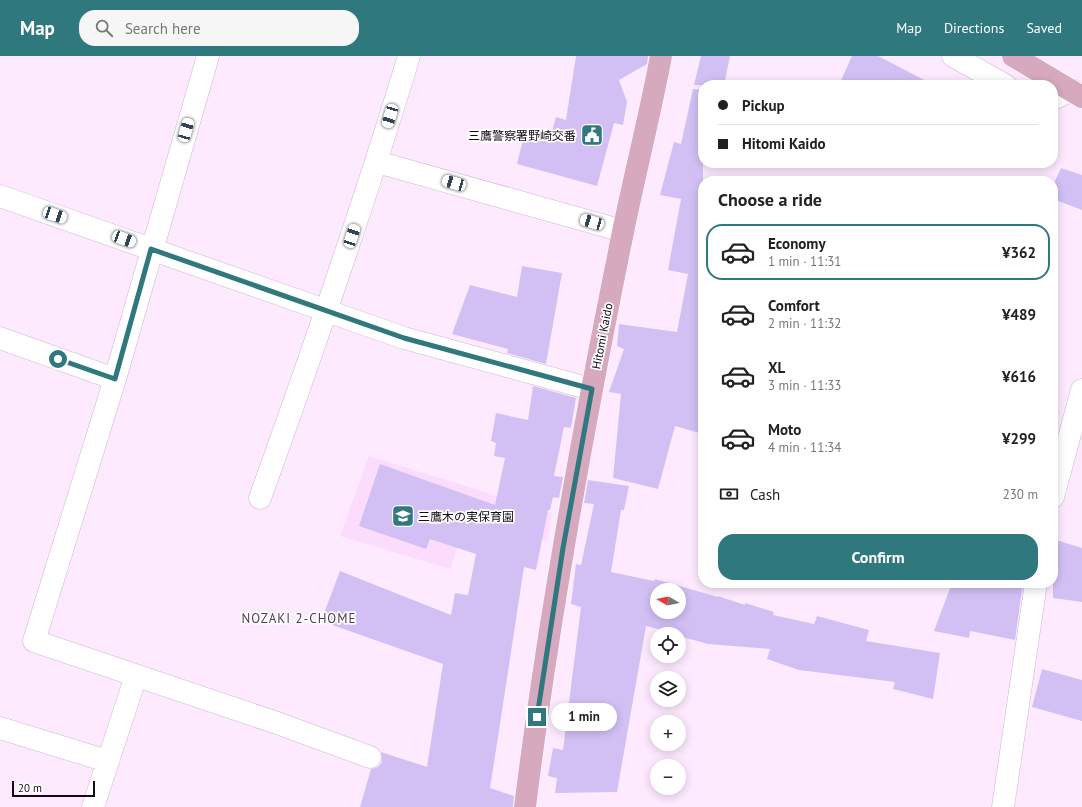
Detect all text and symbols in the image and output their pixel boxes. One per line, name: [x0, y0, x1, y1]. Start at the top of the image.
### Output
search box: [79, 10, 359, 46]
text: Map: [20, 16, 55, 40]
icon: search: [93, 17, 115, 39]
text: Search here: [125, 19, 201, 38]
text: Map: [896, 19, 922, 37]
text: Directions: [944, 19, 1004, 37]
text: Saved: [1026, 19, 1062, 37]
text: Pickup: [742, 96, 785, 115]
car: [381, 103, 399, 129]
car: [177, 117, 195, 143]
public building icon: 三鷹警察署野崎交番: [579, 122, 605, 148]
place label: 三鷹警察署野崎交番: [468, 128, 576, 143]
text: Hitomi Kaido: [742, 134, 826, 153]
car: [441, 174, 467, 192]
text: Choose a ride: [718, 188, 822, 211]
car: [42, 205, 68, 225]
car: [579, 213, 605, 231]
car: [343, 223, 361, 249]
car: [111, 229, 137, 249]
icon: car: [720, 234, 756, 270]
text: Economy: [768, 234, 826, 253]
text: ¥362: [1002, 243, 1036, 262]
text: 1 min · 11:31: [768, 253, 841, 270]
icon: car: [720, 296, 756, 332]
text: Comfort: [768, 296, 820, 315]
street label: Hitomi Kaido: [588, 302, 616, 370]
text: ¥489: [1002, 305, 1036, 324]
text: 2 min · 11:32: [768, 315, 841, 332]
route start: [49, 350, 67, 368]
icon: car: [720, 358, 756, 394]
text: XL: [768, 358, 785, 377]
text: ¥616: [1002, 367, 1036, 386]
text: 3 min · 11:33: [768, 377, 841, 394]
icon: car: [720, 420, 756, 456]
text: Moto: [768, 420, 801, 439]
text: ¥299: [1002, 429, 1036, 448]
text: 4 min · 11:34: [768, 439, 841, 456]
icon: cash: [718, 483, 740, 505]
text: Cash: [750, 485, 780, 504]
text: 230 m: [1003, 486, 1038, 503]
school or university icon: 三鷹木の実保育園: [390, 503, 416, 529]
place label: 三鷹木の実保育園: [418, 509, 514, 524]
button: Confirm: [718, 534, 1038, 580]
north arrow: [650, 583, 686, 619]
map controls: [650, 583, 686, 795]
district label: NOZAKI 2-CHOME: [241, 610, 357, 627]
button: locate: [650, 627, 686, 663]
button: layers: [650, 671, 686, 707]
callout: 1 min: [551, 703, 617, 731]
route end: [528, 708, 546, 726]
text: 1 min: [568, 708, 600, 725]
button: +: [650, 715, 686, 751]
button: −: [650, 759, 686, 795]
scale bar: [12, 779, 95, 798]
text: 20 m: [18, 781, 42, 795]

